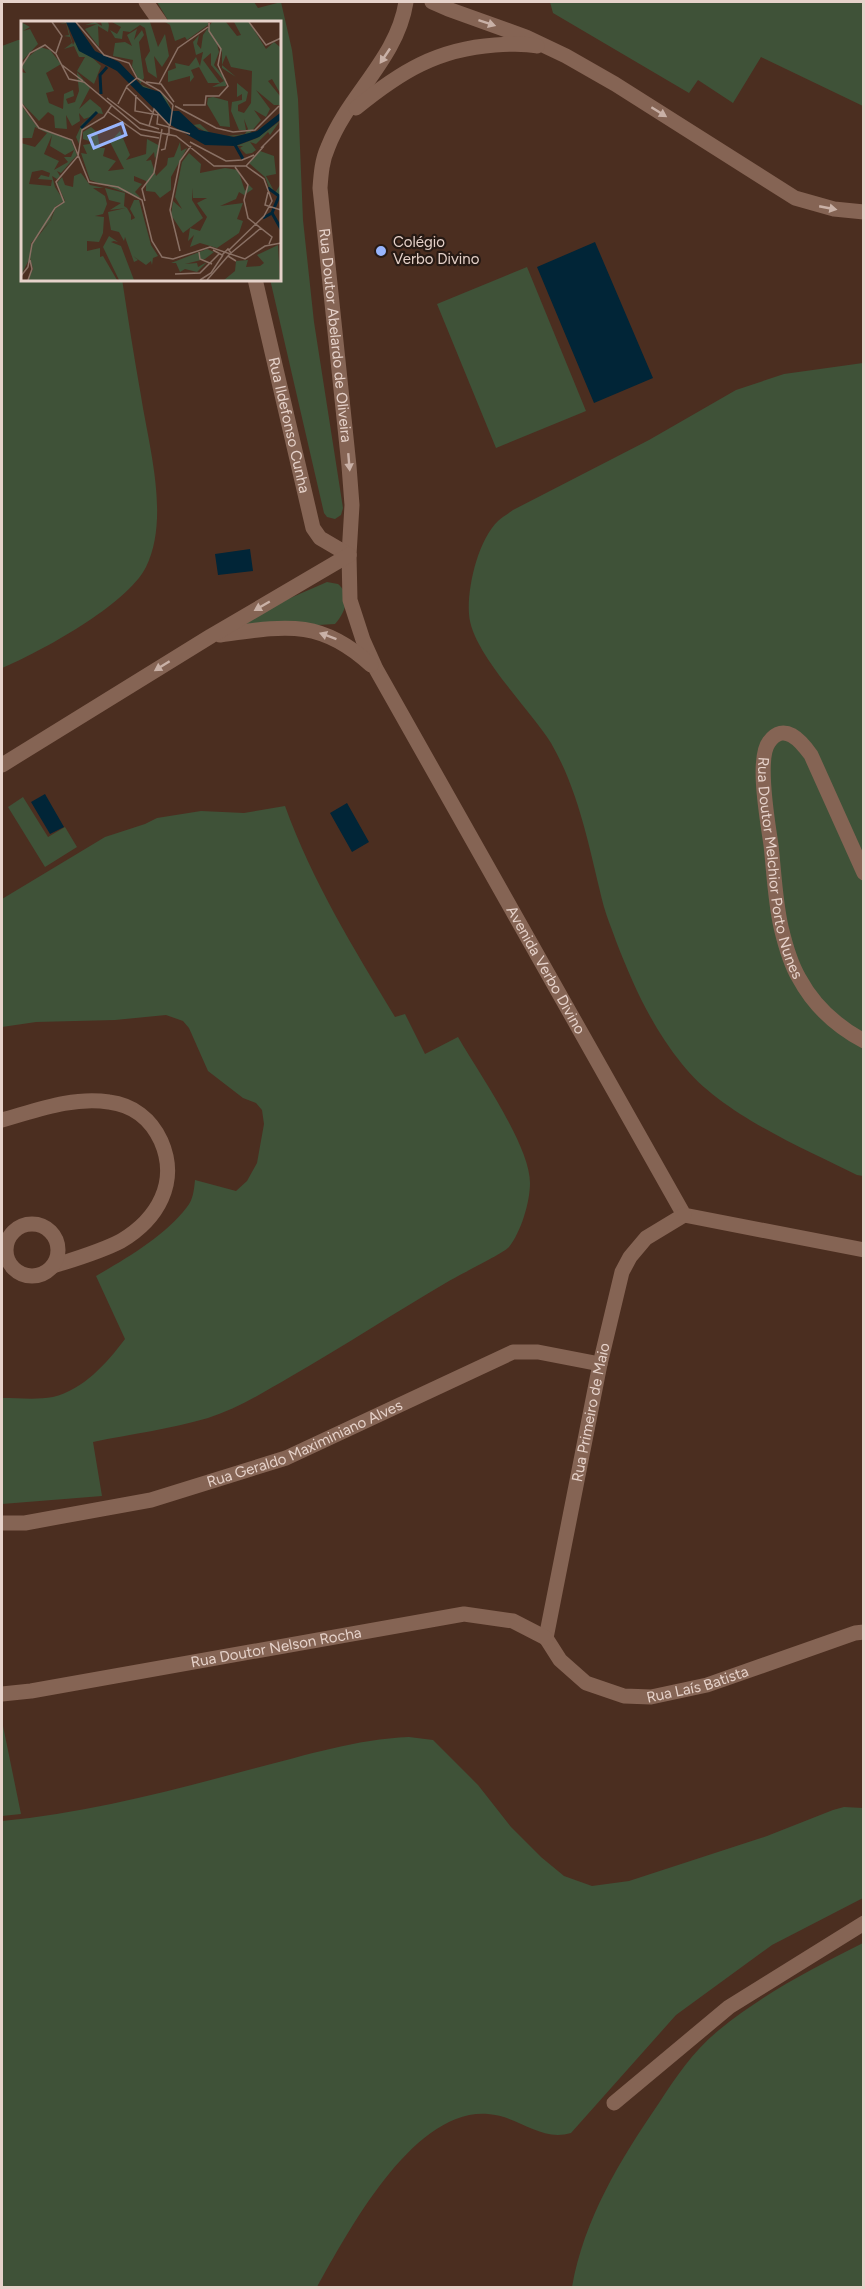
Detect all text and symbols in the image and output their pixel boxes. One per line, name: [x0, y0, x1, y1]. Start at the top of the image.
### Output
one-way arrow: [478, 19, 496, 28]
inset map: [21, 21, 280, 280]
one-way arrow: [380, 47, 391, 64]
one-way arrow: [651, 107, 667, 118]
one-way arrow: [819, 204, 838, 213]
street label: Rua Doutor Abelardo de Oliveira: [315, 227, 355, 443]
place label: Colégio Verbo Divino: [393, 233, 480, 268]
marker: Colégio Verbo Divino: [374, 244, 388, 258]
street label: Rua Ildefonso Cunha: [264, 355, 314, 495]
one-way arrow: [344, 453, 354, 472]
one-way arrow: [254, 601, 270, 612]
one-way arrow: [319, 631, 337, 641]
one-way arrow: [154, 661, 170, 672]
street label: Rua Doutor Melchior Porto Nunes: [754, 756, 807, 982]
street label: Avenida Verbo Divino: [502, 903, 589, 1038]
street label: Rua Primeiro de Maio: [568, 1341, 614, 1484]
street label: Rua Geraldo Maximiniano Alves: [205, 1396, 405, 1491]
street label: Rua Doutor Nelson Rocha: [189, 1623, 363, 1671]
street label: Rua Laís Batista: [645, 1662, 751, 1707]

